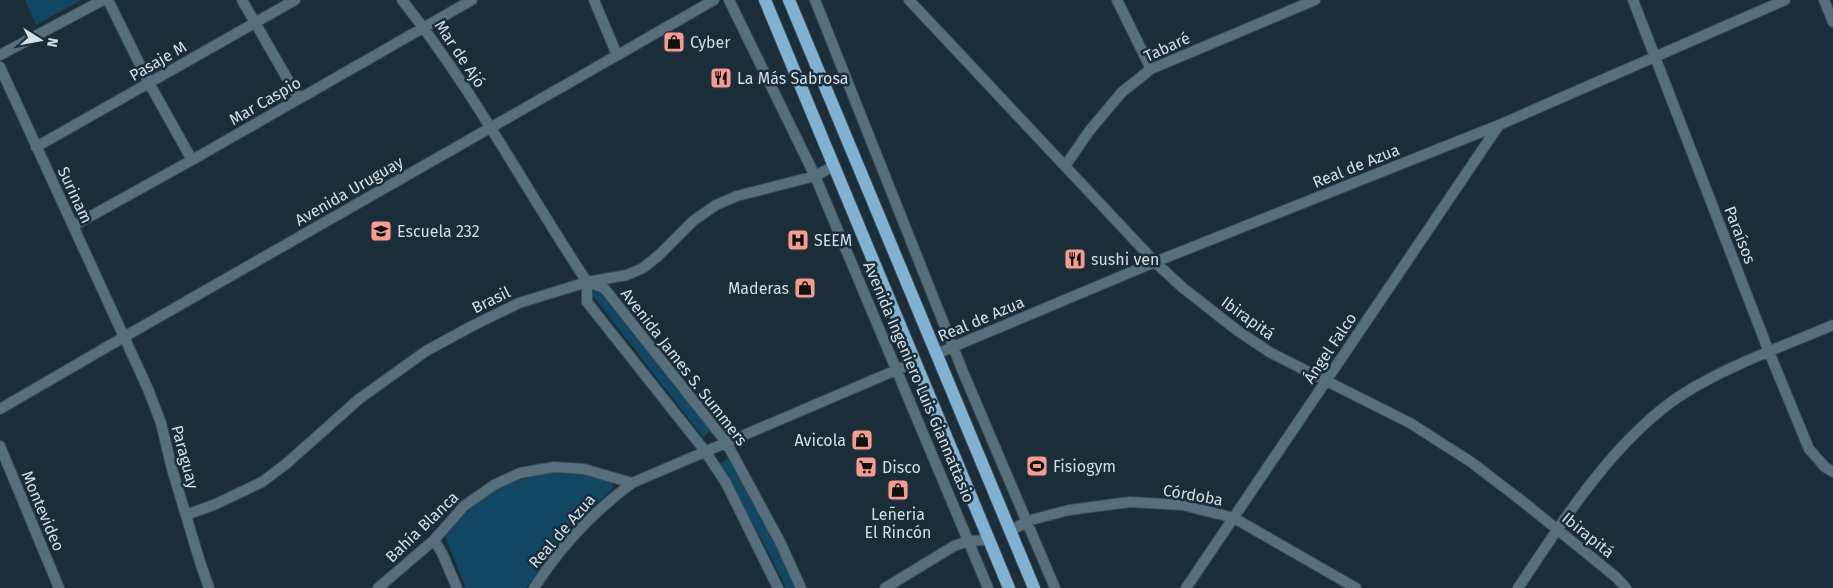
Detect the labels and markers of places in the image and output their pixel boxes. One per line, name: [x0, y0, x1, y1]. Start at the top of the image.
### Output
shop icon: Cyber: [662, 30, 686, 54]
place label: Cyber: [690, 33, 731, 52]
restaurant icon: La Más Sabrosa: [709, 66, 733, 90]
place label: La Más Sabrosa: [737, 69, 848, 88]
school or university icon: Escuela 232: [369, 219, 393, 243]
place label: Escuela 232: [397, 222, 480, 241]
hospital icon: SEEM: [786, 228, 810, 252]
place label: SEEM: [814, 231, 852, 250]
restaurant icon: sushi ven: [1063, 247, 1087, 271]
place label: sushi ven: [1091, 250, 1159, 269]
shop icon: Maderas: [793, 276, 817, 300]
place label: Maderas: [728, 279, 789, 298]
shop icon: Avicola: [850, 428, 874, 452]
place label: Avicola: [794, 431, 846, 450]
sports icon: Fisiogym: [1025, 454, 1049, 478]
supermarket icon: Disco: [854, 455, 878, 479]
place label: Fisiogym: [1053, 457, 1116, 476]
place label: Disco: [882, 458, 921, 477]
shop icon: Leñeria El Rincón: [886, 478, 910, 502]
place label: Leñeria El Rincón: [865, 505, 932, 542]

